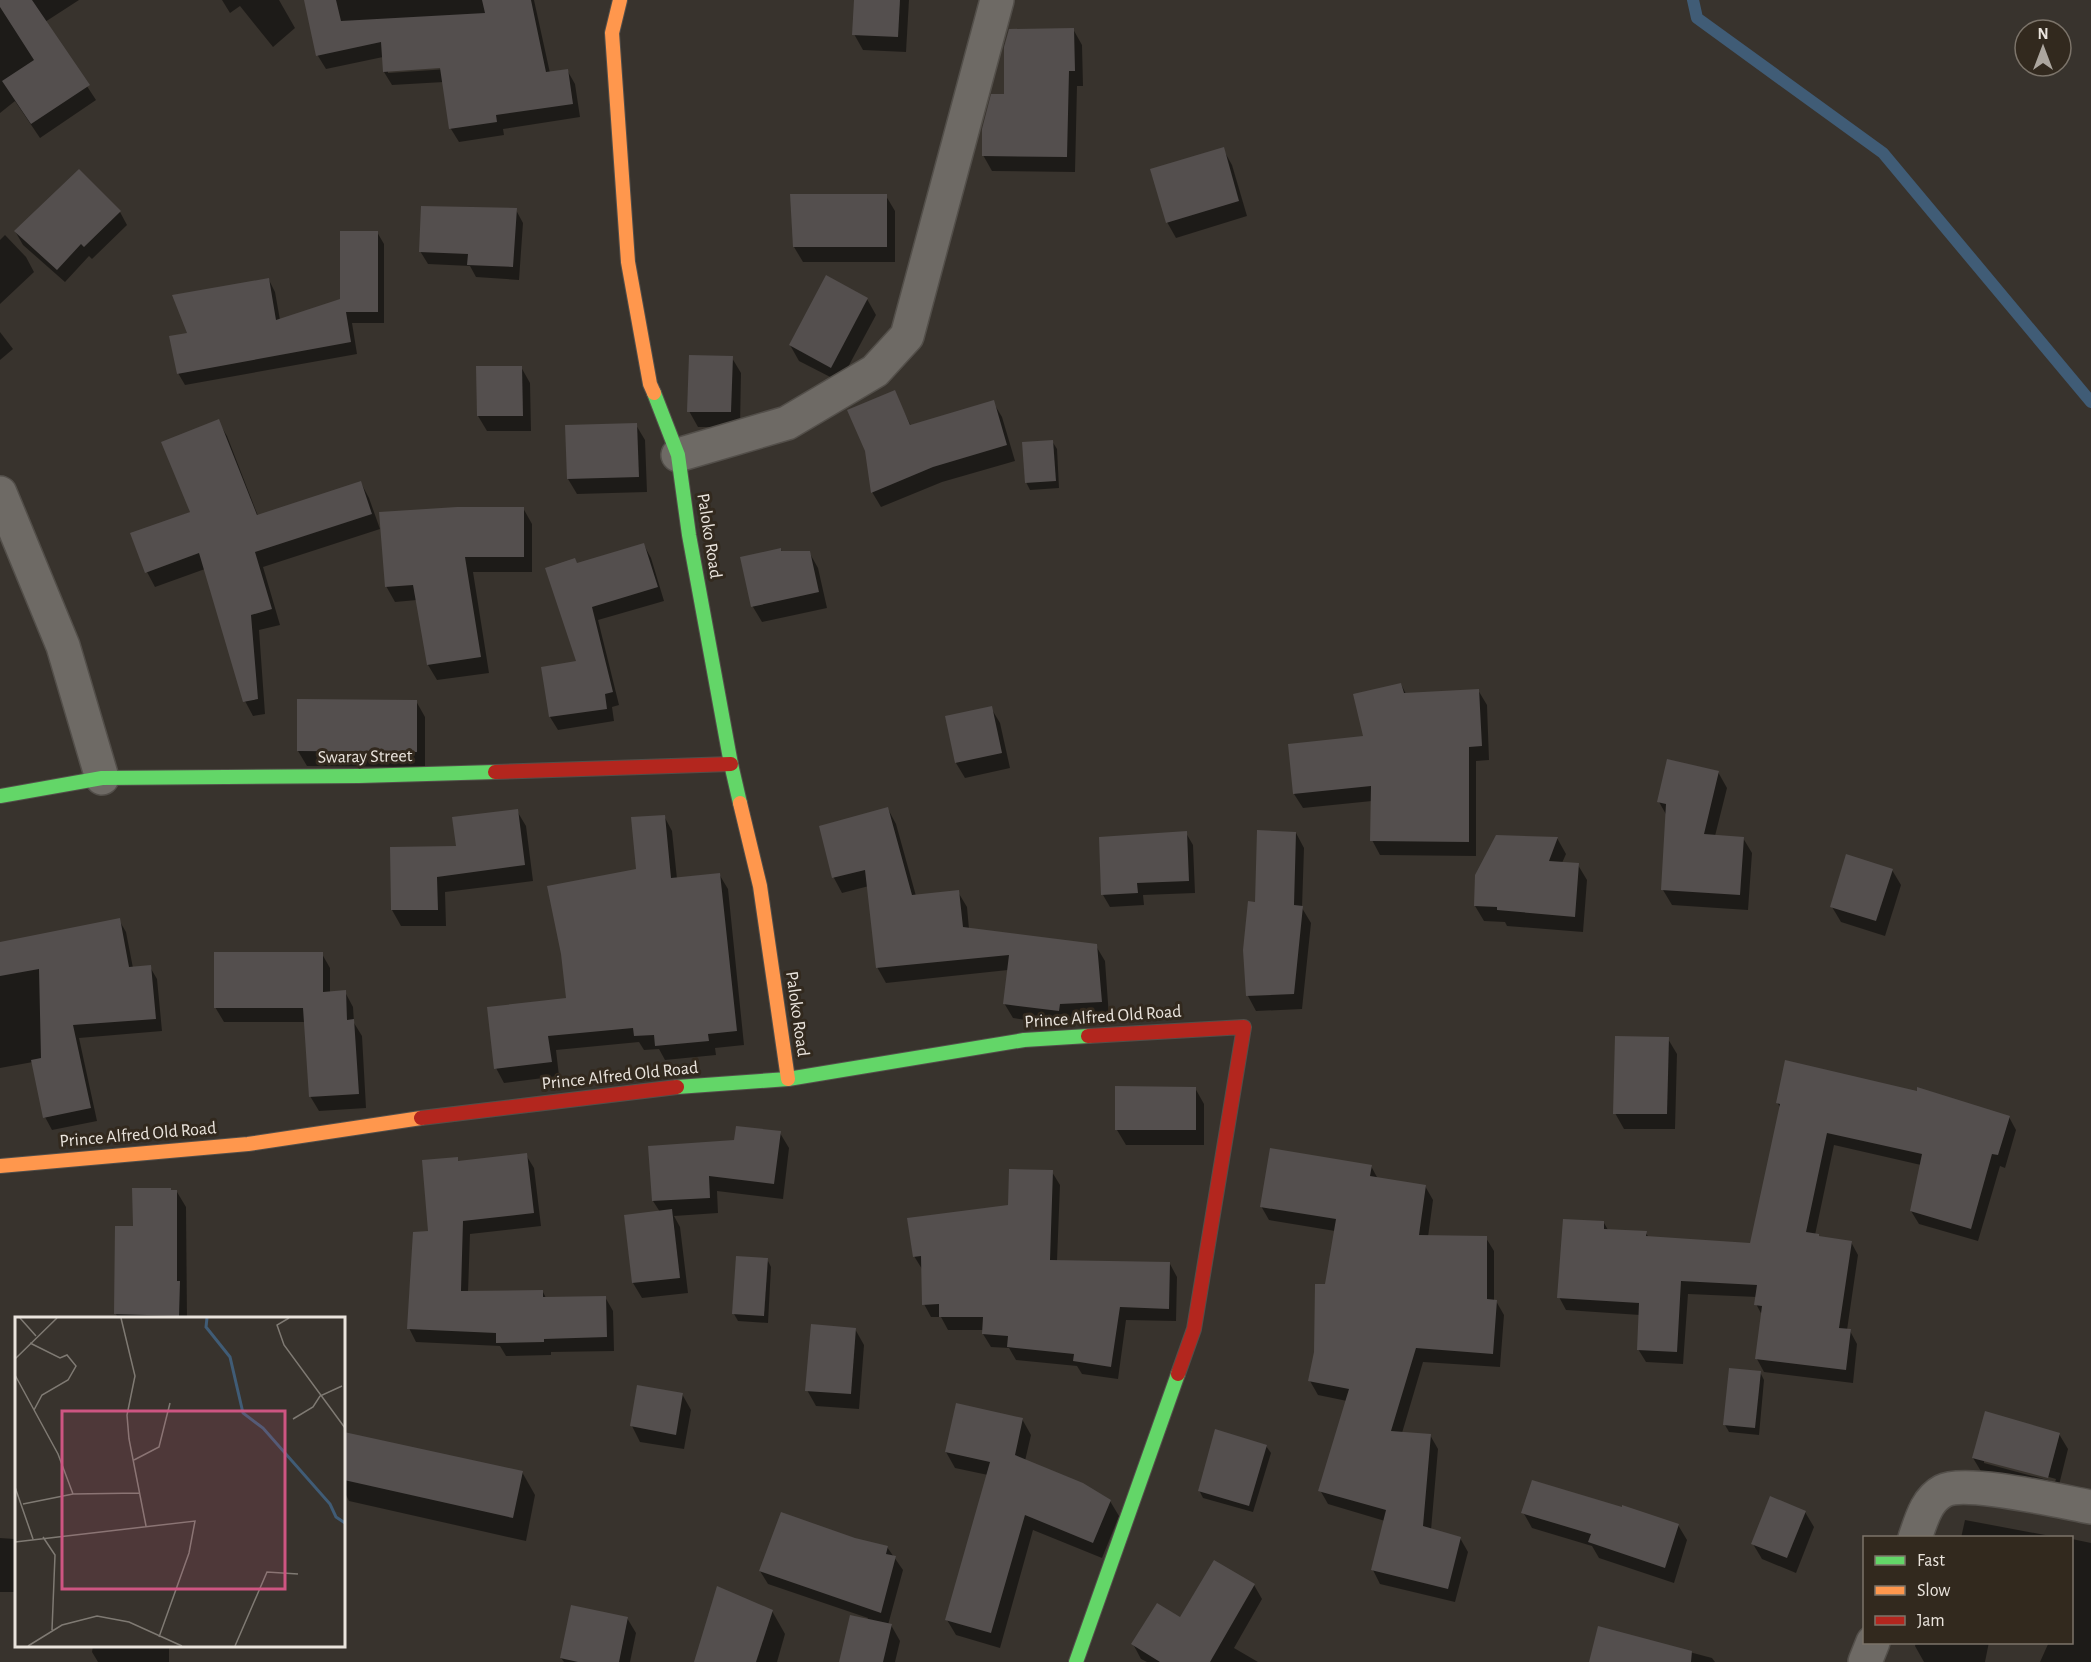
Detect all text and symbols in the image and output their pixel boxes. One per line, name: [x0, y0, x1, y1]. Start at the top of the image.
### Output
north arrow: [2013, 18, 2073, 78]
text: N: [2037, 26, 2049, 42]
street label: Paloko Road: [693, 492, 725, 580]
street label: Swaray Street: [317, 747, 413, 767]
street label: Paloko Road: [782, 970, 812, 1058]
street label: Prince Alfred Old Road: [1024, 1003, 1182, 1031]
street label: Prince Alfred Old Road: [541, 1059, 699, 1093]
street label: Prince Alfred Old Road: [59, 1119, 217, 1151]
inset map: [15, 1317, 345, 1647]
legend: [1863, 1536, 2073, 1644]
text: Fast: [1917, 1552, 1945, 1570]
text: Slow: [1917, 1582, 1950, 1600]
text: Jam: [1917, 1612, 1945, 1630]

